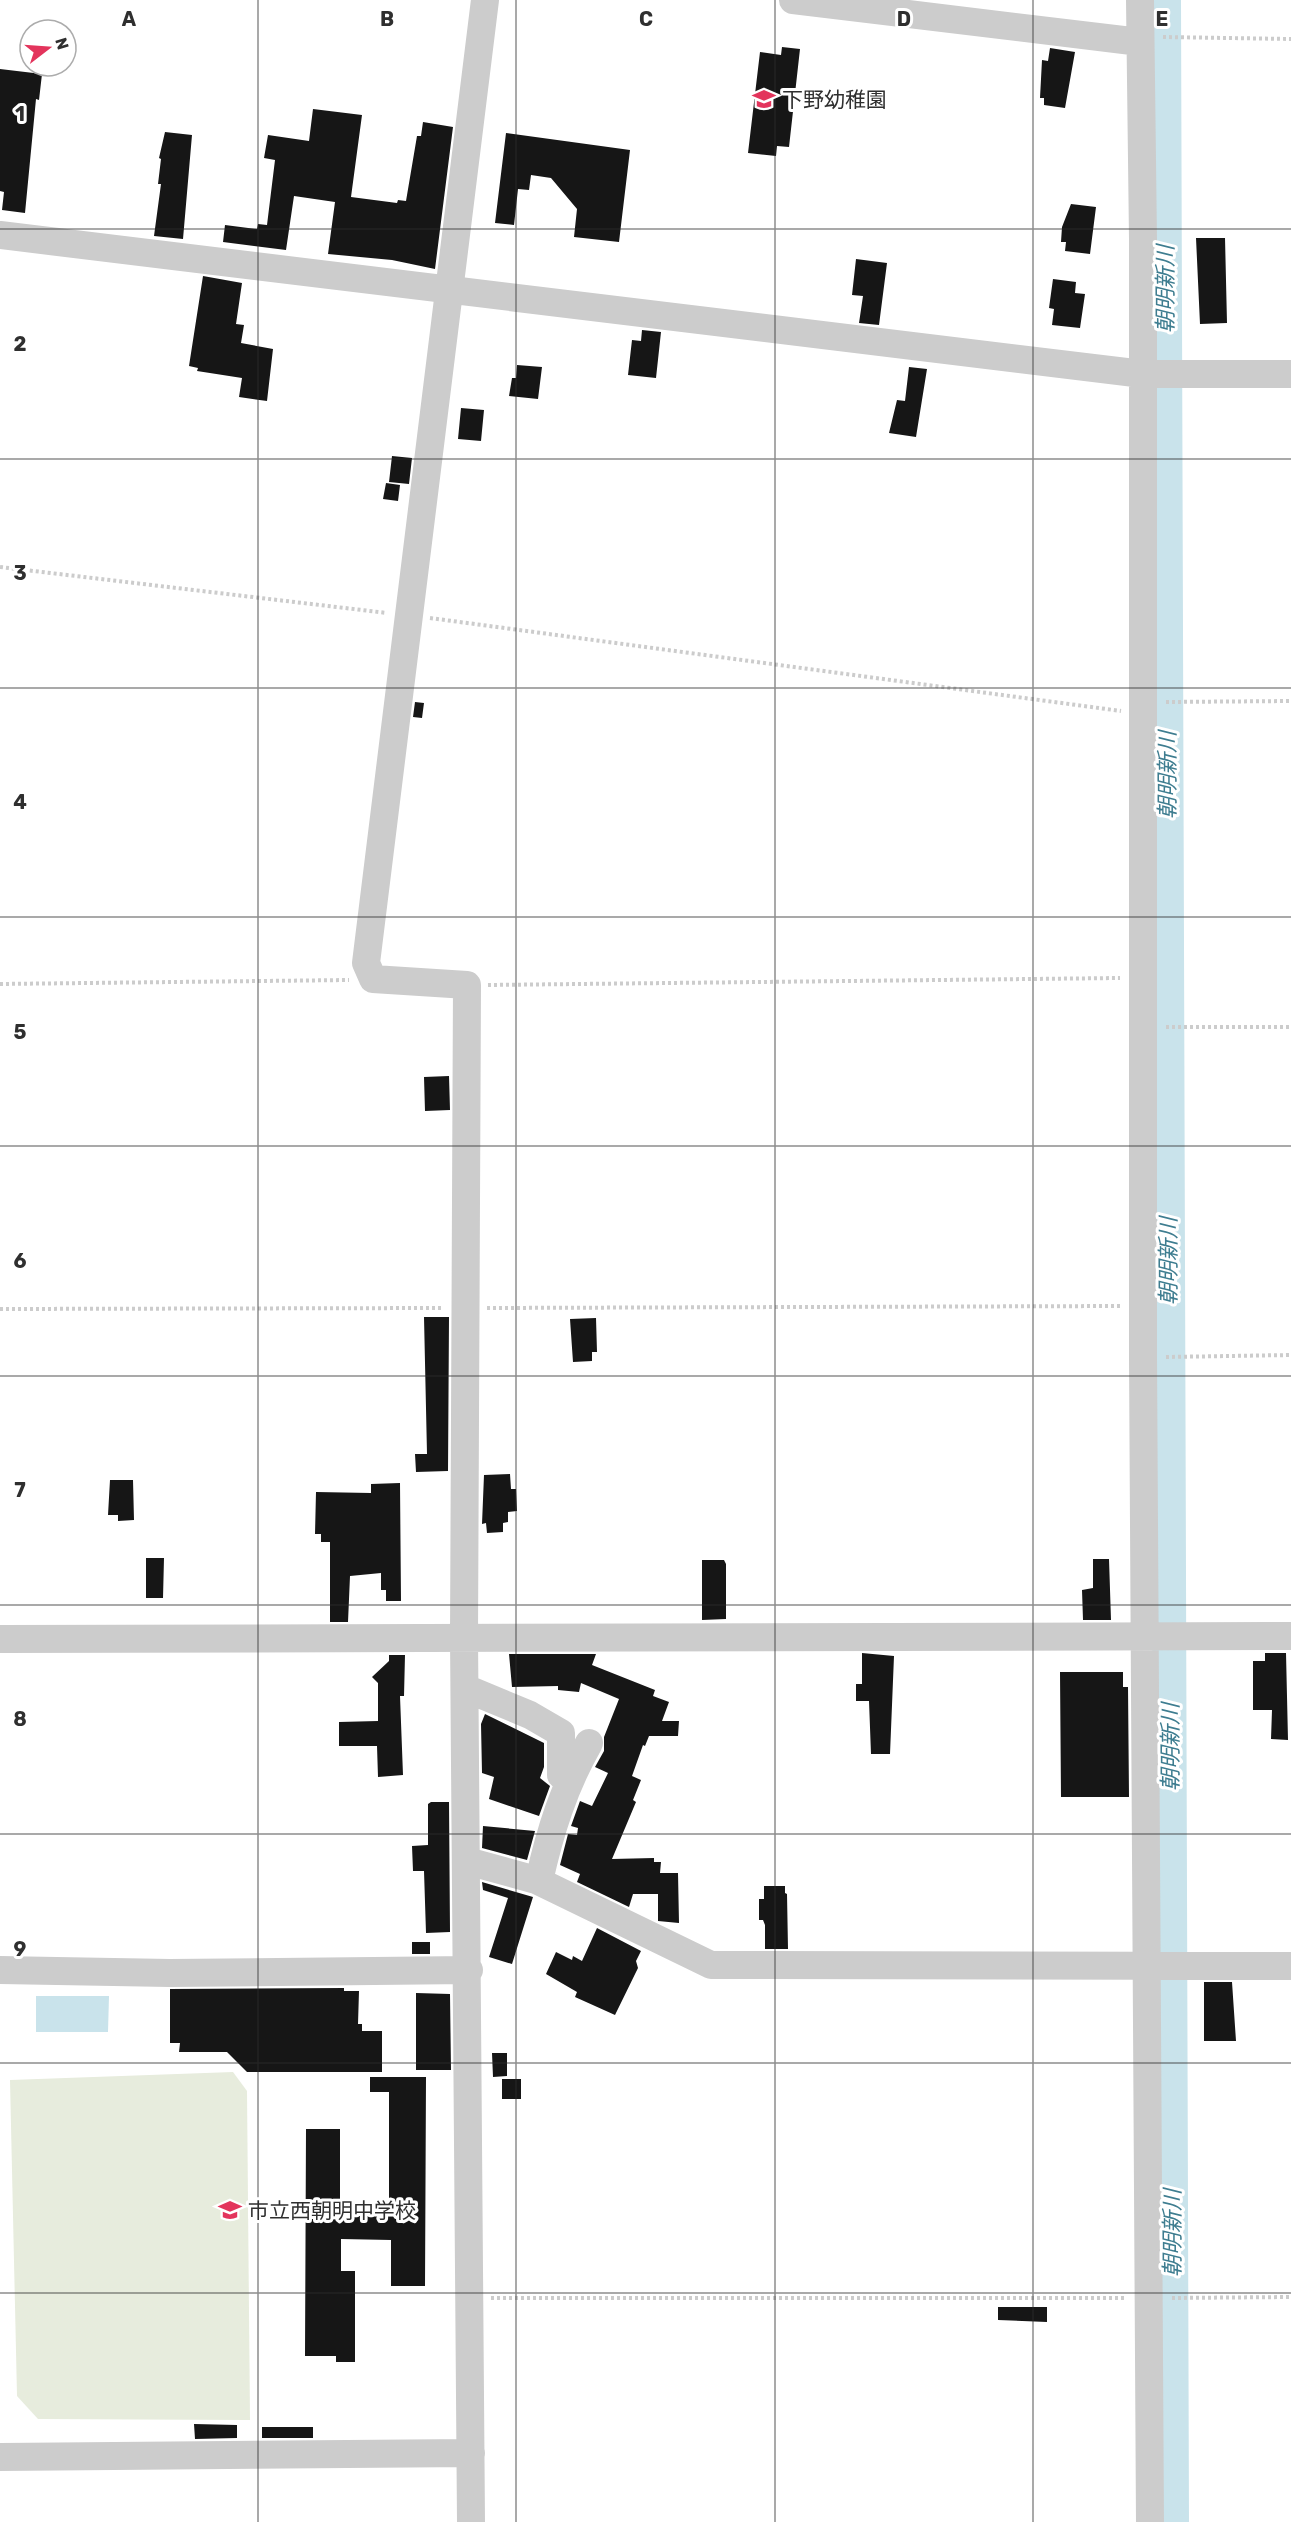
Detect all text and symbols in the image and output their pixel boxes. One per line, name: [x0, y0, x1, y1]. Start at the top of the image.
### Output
text: A: [122, 7, 137, 31]
text: B: [380, 7, 394, 31]
text: C: [639, 7, 653, 31]
text: D: [897, 7, 911, 31]
text: E: [1156, 7, 1168, 31]
north arrow: [18, 18, 78, 78]
text: N: [51, 35, 73, 52]
school or university icon: 下野幼稚園: [751, 86, 777, 112]
place label: 下野幼稚園: [782, 87, 887, 112]
text: 1: [15, 102, 25, 126]
water label: 朝明新川: [1152, 243, 1179, 333]
text: 2: [14, 332, 27, 356]
text: 3: [13, 561, 27, 585]
water label: 朝明新川: [1154, 729, 1181, 819]
text: 4: [13, 790, 27, 814]
text: 5: [14, 1020, 27, 1044]
water label: 朝明新川: [1155, 1215, 1182, 1305]
text: 6: [13, 1249, 27, 1273]
text: 7: [14, 1478, 26, 1502]
water label: 朝明新川: [1157, 1701, 1184, 1791]
text: 8: [13, 1707, 27, 1731]
text: 9: [14, 1937, 27, 1961]
water label: 朝明新川: [1159, 2187, 1186, 2277]
school or university icon: 市立西朝明中学校: [217, 2197, 243, 2223]
place label: 市立西朝明中学校: [248, 2198, 416, 2223]

